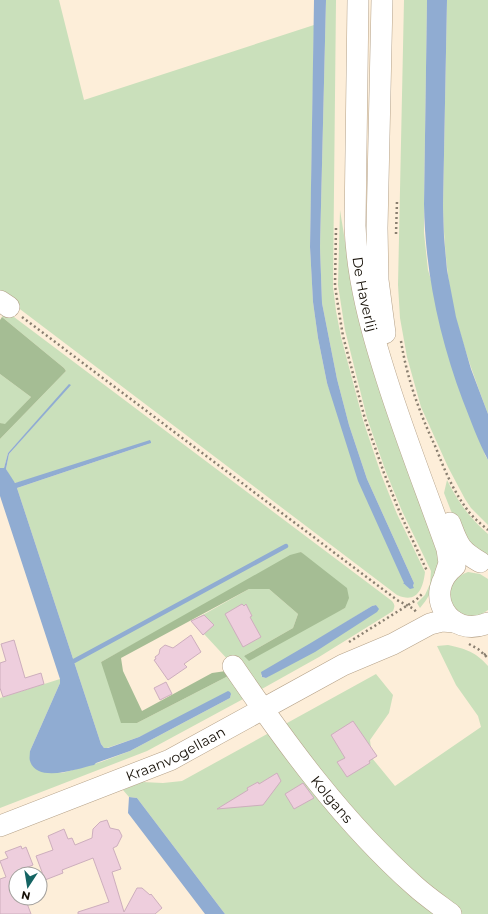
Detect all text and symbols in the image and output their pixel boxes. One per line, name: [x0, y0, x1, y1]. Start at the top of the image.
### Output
street label: De Haverlij: [349, 256, 381, 334]
street label: Kraanvogellaan: [123, 722, 229, 785]
street label: Kolgans: [307, 772, 357, 827]
north arrow: [8, 866, 48, 906]
text: N: [20, 888, 32, 904]

